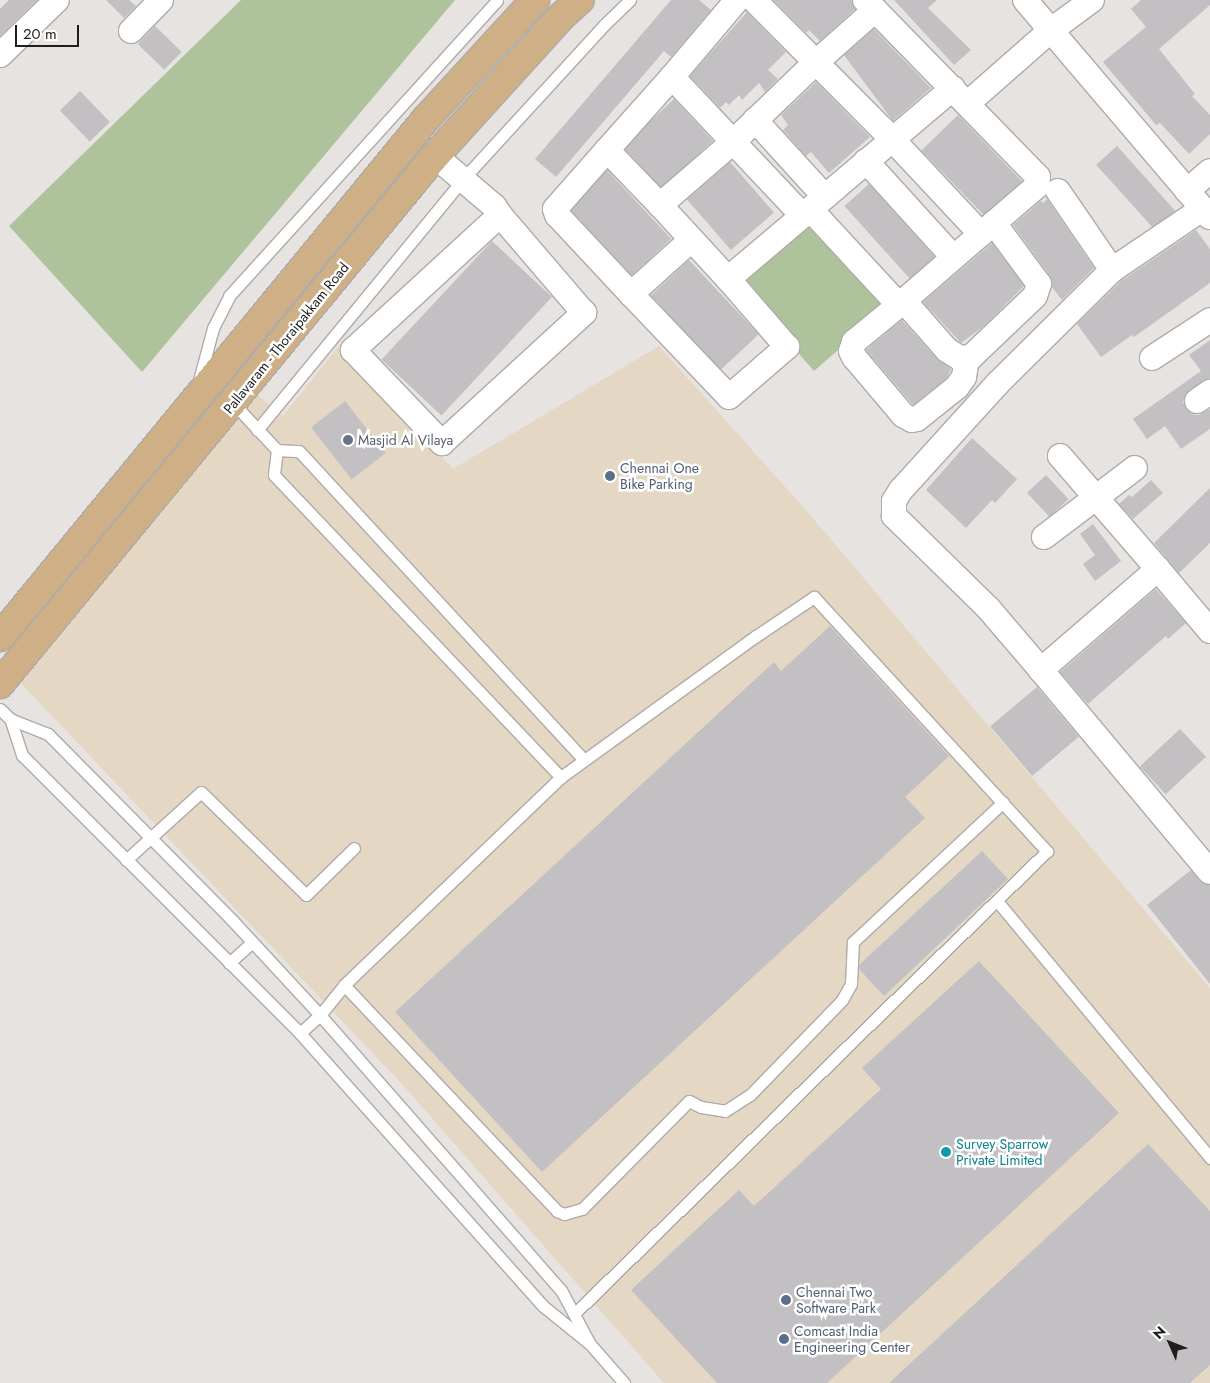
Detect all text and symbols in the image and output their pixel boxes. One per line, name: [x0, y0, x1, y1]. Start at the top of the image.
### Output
scale bar: [18, 15, 81, 47]
text: 20 m: [23, 23, 57, 45]
street label: Pallavaram - Thoraipakkam Road: [220, 259, 352, 417]
place label: Masjid Al Vilaya: [358, 432, 453, 448]
marker: Masjid Al Vilaya: [342, 434, 354, 446]
place label: Chennai One Bike Parking: [620, 460, 699, 492]
marker: Chennai One Bike Parking: [604, 470, 616, 482]
place label: Survey Sparrow Private Limited: [956, 1136, 1048, 1168]
marker: Survey Sparrow Private Limited: [940, 1146, 952, 1158]
place label: Chennai Two Software Park: [796, 1284, 876, 1316]
marker: Chennai Two Software Park: [780, 1294, 792, 1306]
north arrow: [1145, 1318, 1195, 1368]
text: N: [1148, 1322, 1170, 1344]
place label: Comcast India Engineering Center: [794, 1323, 910, 1355]
marker: Comcast India Engineering Center: [778, 1333, 790, 1345]

